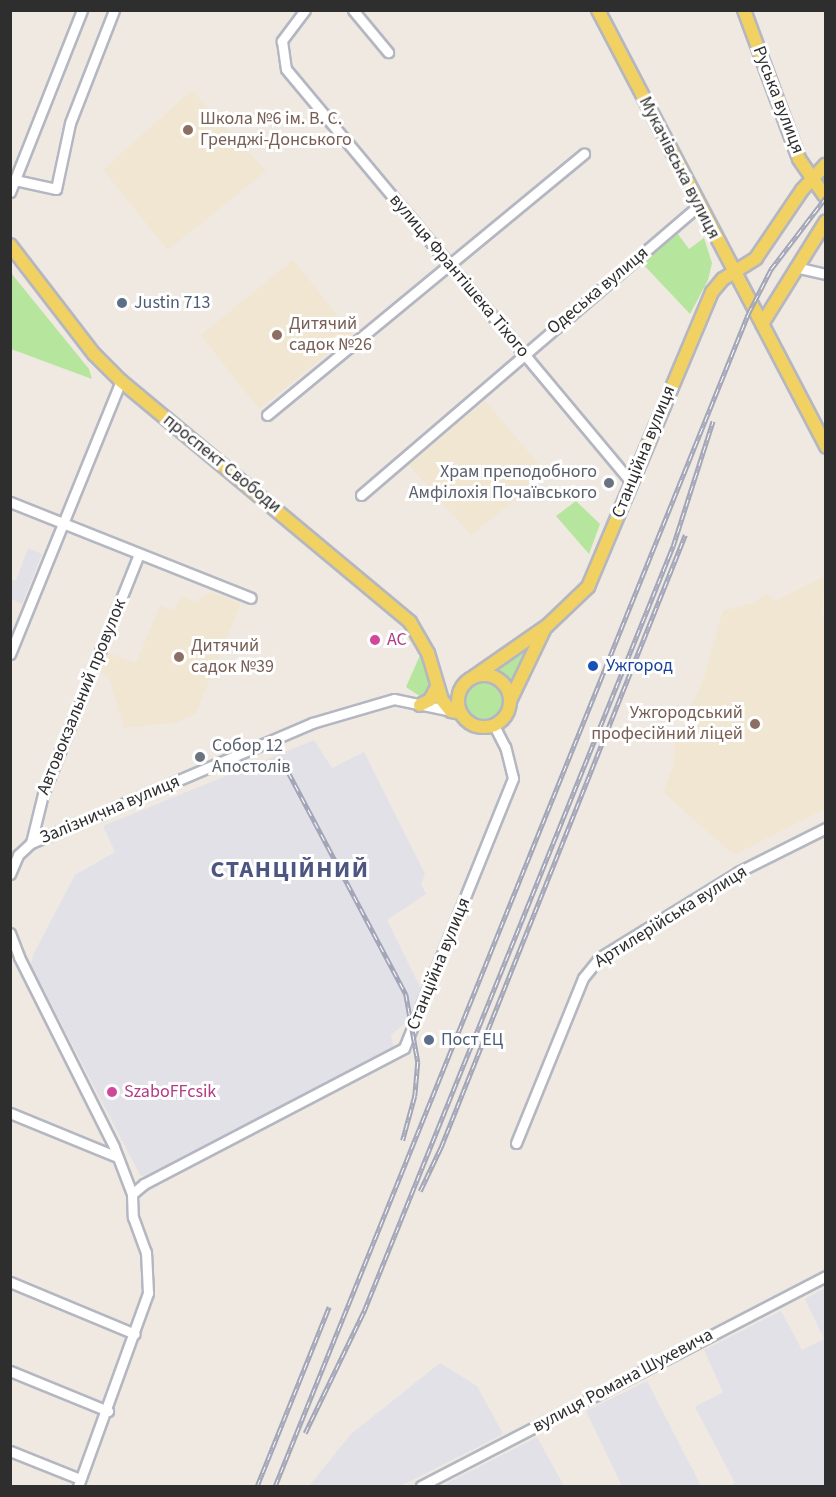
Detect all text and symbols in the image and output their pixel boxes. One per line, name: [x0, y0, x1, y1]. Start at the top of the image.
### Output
street label: Руська вулиця: [748, 43, 808, 157]
street label: Мукачівська вулиця: [634, 93, 724, 243]
place label: Школа №6 ім. В. С. Гренджі-Донського: [200, 109, 352, 152]
marker: Школа №6 ім. В. С. Гренджі-Донського: [181, 123, 195, 137]
street label: вулиця Франтішека Тіхого: [384, 190, 534, 362]
street label: Одеська вулиця: [543, 242, 653, 340]
place label: Justin 713: [134, 292, 210, 314]
marker: Justin 713: [115, 296, 129, 310]
place label: Дитячий садок №26: [289, 314, 372, 356]
marker: Дитячий садок №26: [270, 328, 284, 342]
street label: Станційна вулиця: [608, 383, 680, 521]
street label: проспект Свободи: [159, 410, 285, 518]
place label: Храм преподобного Амфілохія Почаївського: [409, 462, 597, 504]
marker: Храм преподобного Амфілохія Почаївського: [602, 476, 616, 490]
street label: Автовокзальний провулок: [33, 596, 131, 798]
place label: AC: [387, 629, 407, 651]
marker: AC: [368, 633, 382, 647]
place label: Дитячий садок №39: [191, 636, 274, 678]
marker: Дитячий садок №39: [172, 650, 186, 664]
place label: Ужгород: [606, 655, 673, 677]
marker: Ужгород: [584, 657, 602, 675]
place label: Ужгородський професійний ліцей: [591, 703, 743, 746]
marker: Ужгородський професійний ліцей: [748, 717, 762, 731]
place label: Собор 12 Апостолів: [212, 736, 290, 778]
marker: Собор 12 Апостолів: [193, 750, 207, 764]
street label: Залізнична вулиця: [37, 771, 183, 849]
district label: СТАНЦІЙНИЙ: [210, 856, 370, 884]
street label: Артилерійська вулиця: [591, 861, 751, 973]
street label: Станційна вулиця: [403, 895, 475, 1033]
place label: Пост ЕЦ: [441, 1029, 503, 1051]
marker: Пост ЕЦ: [422, 1033, 436, 1047]
place label: SzaboFFcsik: [124, 1081, 216, 1103]
marker: SzaboFFcsik: [105, 1085, 119, 1099]
street label: вулиця Романа Шухевича: [529, 1324, 717, 1438]

